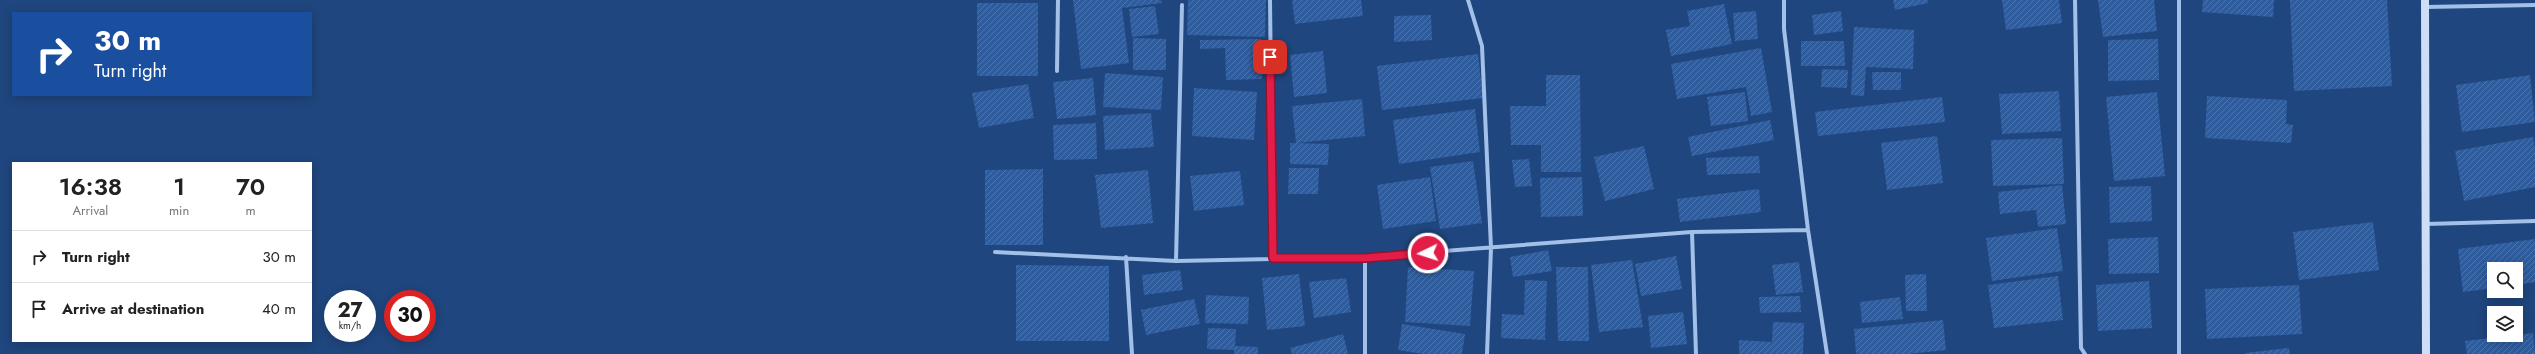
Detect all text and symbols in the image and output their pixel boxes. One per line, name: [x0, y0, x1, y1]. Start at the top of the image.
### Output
text: 30 m: [94, 20, 161, 61]
icon: right: [28, 28, 80, 80]
pin: [1253, 40, 1287, 74]
icon: arrive: [1259, 46, 1281, 68]
text: Turn right: [94, 58, 166, 84]
text: 16:38: [59, 169, 122, 204]
text: 1: [173, 169, 185, 204]
text: 70: [236, 169, 265, 204]
text: Arrival: [73, 201, 108, 220]
text: min: [169, 201, 189, 220]
text: m: [246, 201, 256, 220]
position arrow: [1407, 232, 1449, 274]
icon: right: [28, 246, 50, 268]
text: Turn right: [62, 246, 130, 268]
text: 30 m: [263, 246, 296, 268]
map controls: [2487, 262, 2523, 342]
button: search: [2487, 262, 2523, 298]
speed limit sign: 30: [384, 290, 436, 342]
text: 27: [337, 296, 363, 325]
icon: arrive: [28, 298, 50, 320]
text: Arrive at destination: [62, 298, 204, 320]
text: 40 m: [262, 298, 296, 320]
button: layers: [2487, 306, 2523, 342]
text: km/h: [339, 318, 361, 333]

